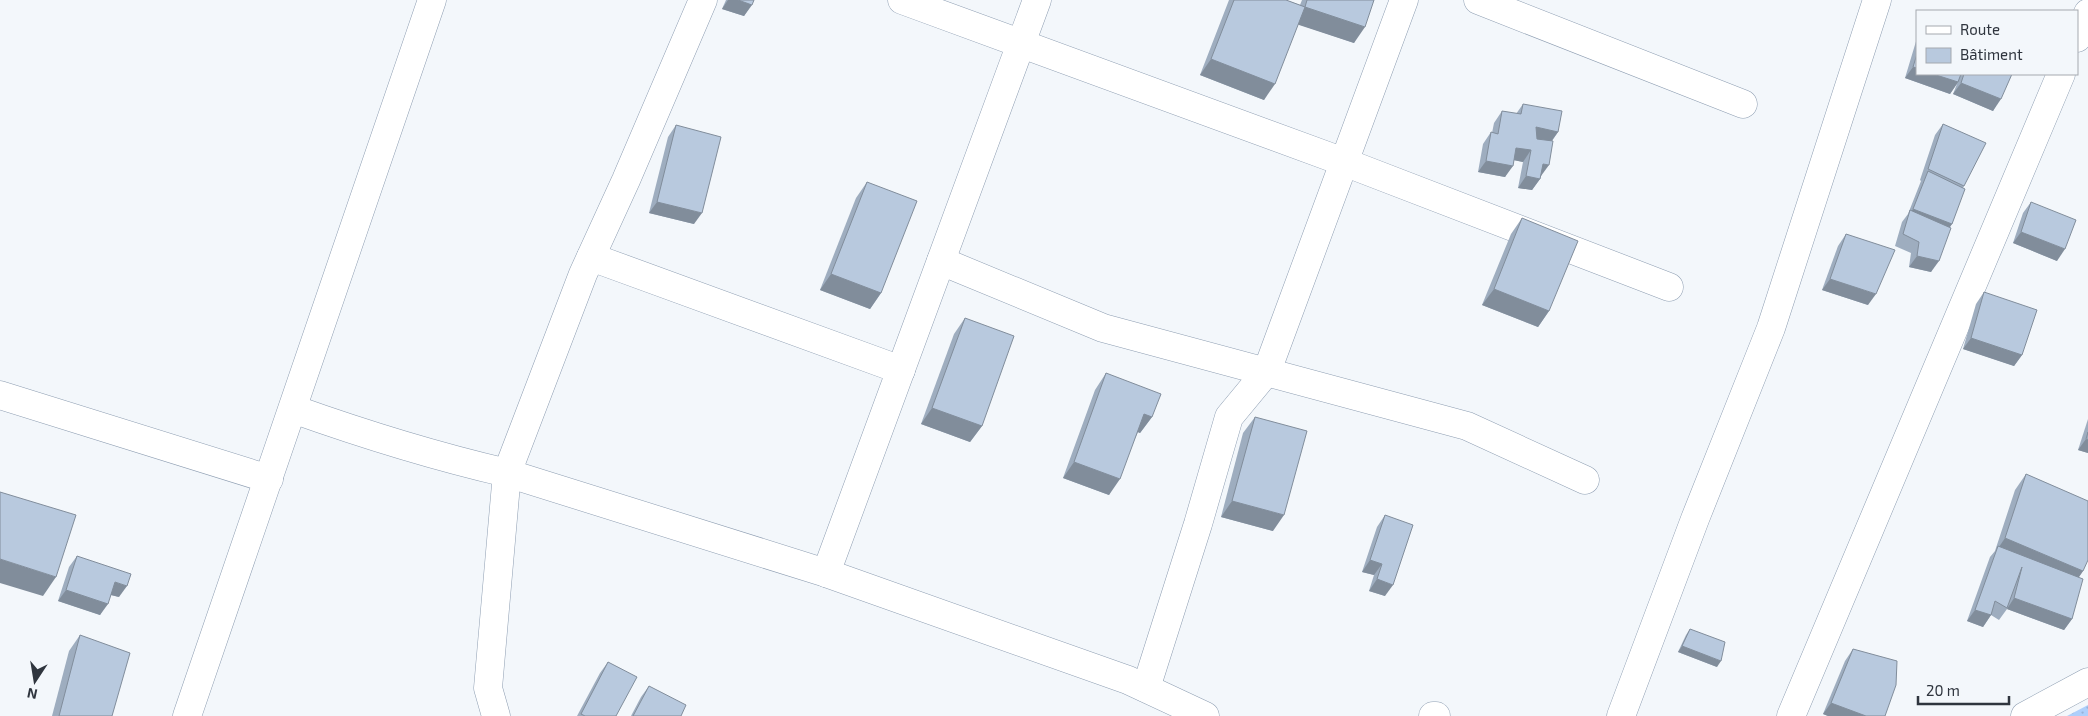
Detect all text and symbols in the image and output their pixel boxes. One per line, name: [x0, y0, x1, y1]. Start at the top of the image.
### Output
legend: [1916, 10, 2078, 75]
text: Route: [1960, 20, 2000, 38]
text: Bâtiment: [1960, 45, 2023, 63]
north arrow: [10, 656, 60, 706]
scale bar: [1918, 674, 2009, 706]
text: 20 m: [1926, 681, 1960, 699]
text: N: [25, 685, 39, 704]

